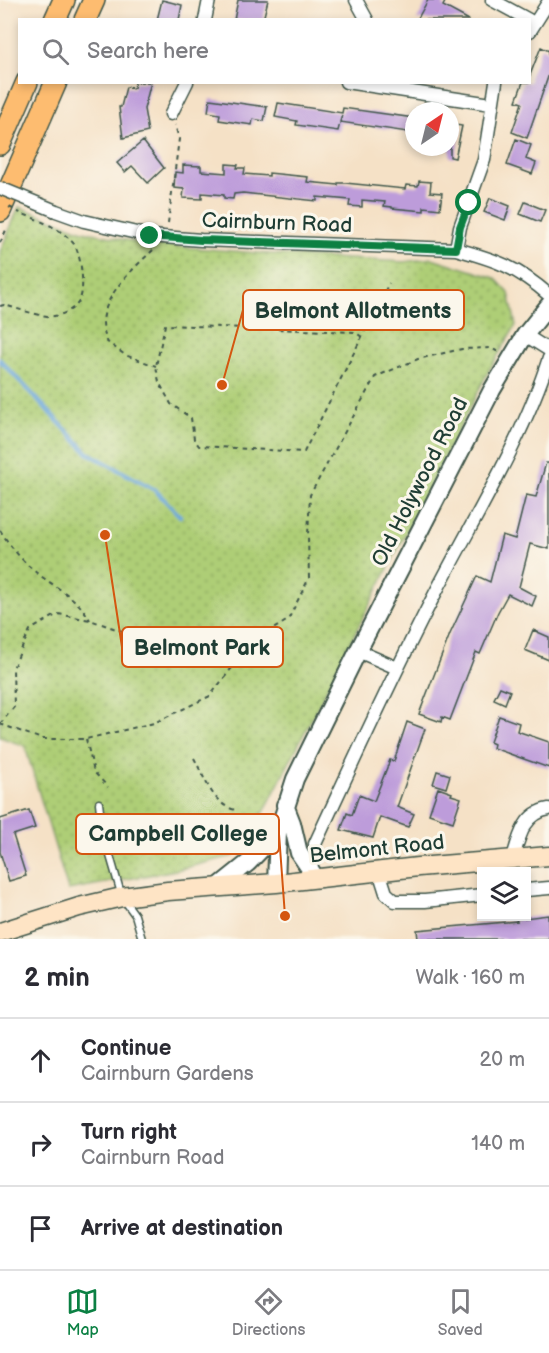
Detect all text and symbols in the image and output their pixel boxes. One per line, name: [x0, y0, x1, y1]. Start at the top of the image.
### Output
search box: [18, 18, 531, 84]
icon: search: [39, 35, 72, 68]
text: Search here: [87, 38, 209, 65]
north arrow: [405, 102, 459, 156]
route start: [455, 189, 481, 215]
street label: Cairnburn Road: [201, 208, 353, 238]
route end: [136, 222, 162, 248]
callout: Belmont Allotments: [243, 290, 464, 330]
text: Belmont Allotments: [255, 298, 452, 325]
street label: Old Holywood Road: [367, 393, 473, 571]
callout: Belmont Park: [122, 627, 283, 667]
text: Belmont Park: [134, 635, 271, 662]
callout: Campbell College: [76, 814, 279, 854]
text: Campbell College: [88, 821, 268, 848]
street label: Belmont Road: [308, 829, 446, 869]
map controls: [477, 867, 531, 921]
button: layers: [477, 867, 531, 921]
text: 2 min: [24, 963, 90, 994]
text: Walk · 160 m: [416, 966, 525, 990]
text: Continue: [81, 1035, 171, 1062]
icon: ahead: [24, 1044, 57, 1077]
text: 20 m: [480, 1048, 525, 1072]
text: Cairnburn Gardens: [81, 1062, 254, 1086]
text: Turn right: [81, 1119, 177, 1146]
icon: right: [24, 1128, 57, 1161]
text: 140 m: [471, 1132, 525, 1156]
text: Cairnburn Road: [81, 1146, 224, 1170]
icon: arrive: [24, 1212, 57, 1245]
text: Arrive at destination: [81, 1215, 283, 1242]
tab: Map: [66, 1285, 99, 1340]
tab: Directions: [232, 1285, 305, 1340]
tab: Saved: [438, 1285, 483, 1340]

